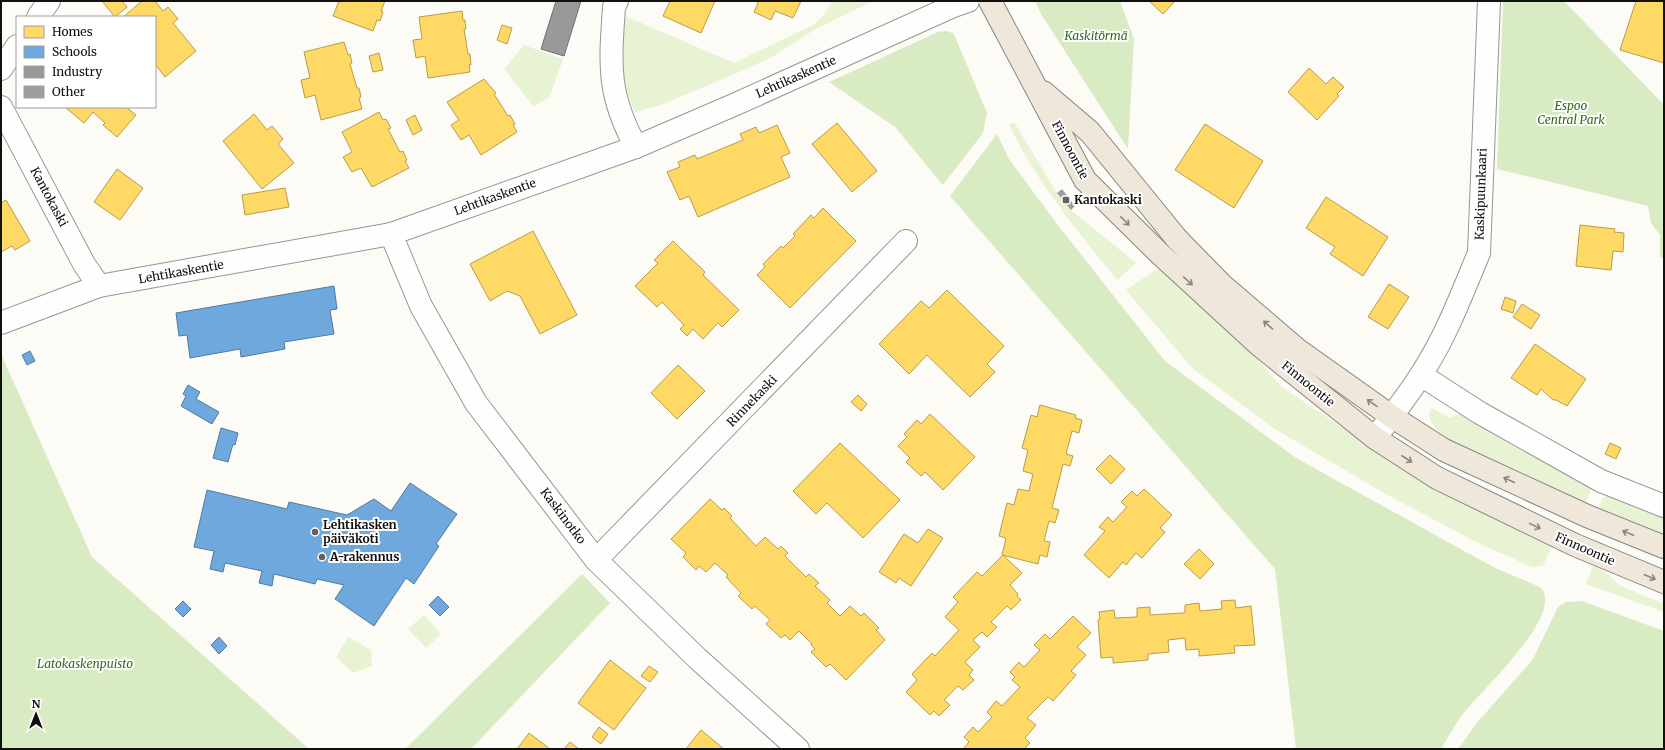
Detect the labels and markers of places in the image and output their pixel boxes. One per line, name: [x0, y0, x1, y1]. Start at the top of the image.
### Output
place label: Kantokaski: [1074, 192, 1142, 207]
marker: Kantokaski: [1061, 195, 1071, 205]
place label: Lehtikasken päiväkoti: [323, 517, 397, 546]
marker: Lehtikasken päiväkoti: [310, 527, 320, 537]
place label: A-rakennus: [329, 549, 399, 564]
marker: A-rakennus: [317, 552, 327, 562]

